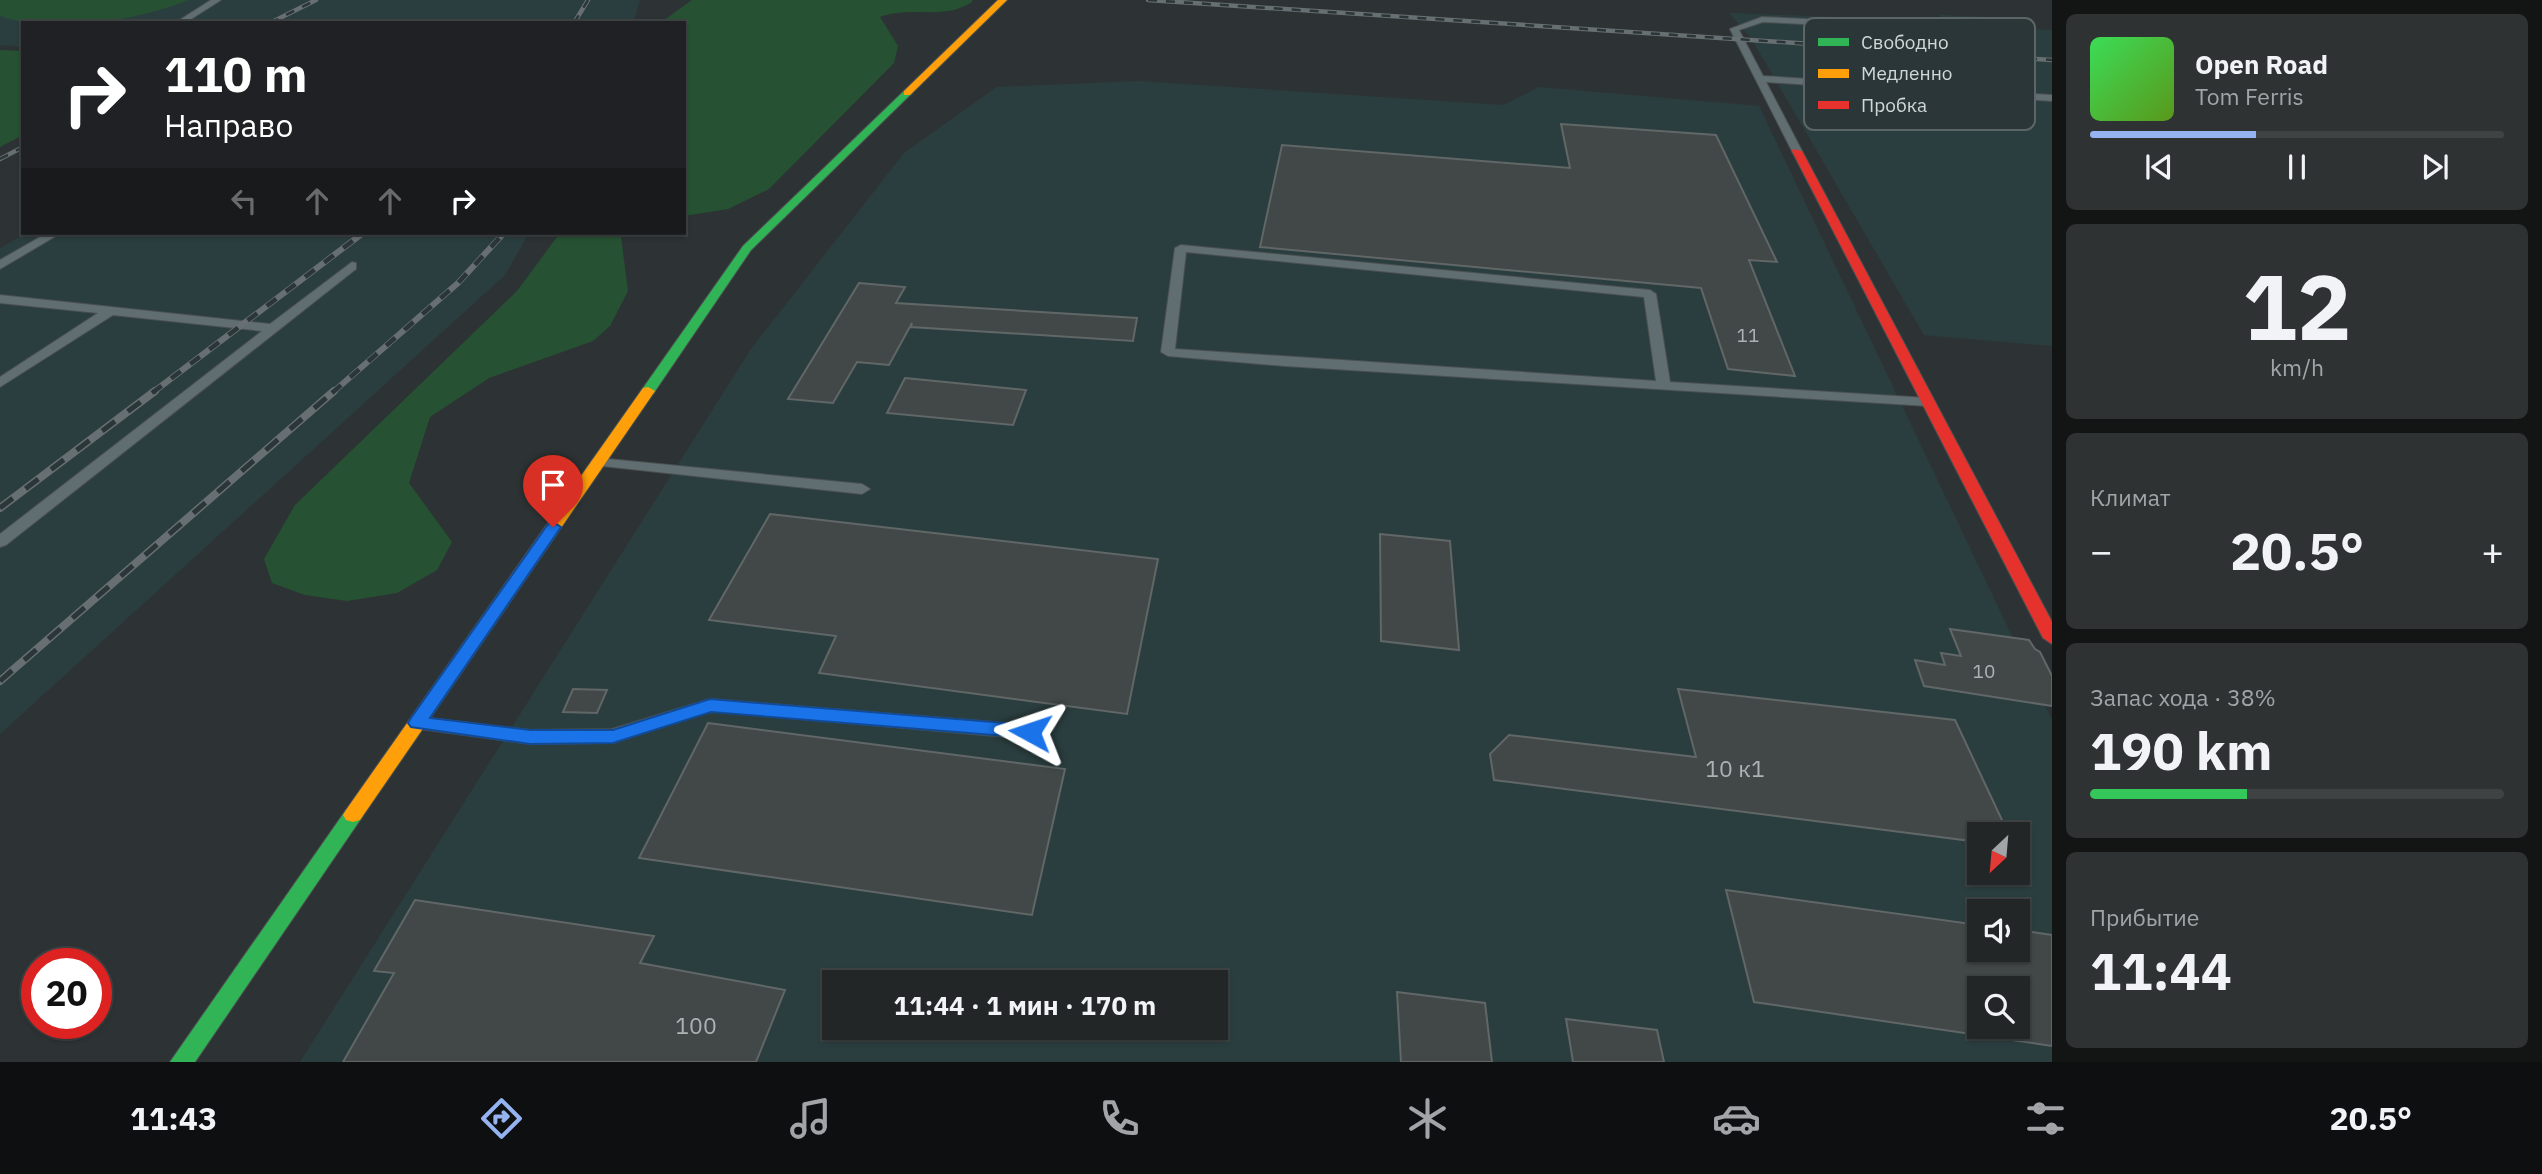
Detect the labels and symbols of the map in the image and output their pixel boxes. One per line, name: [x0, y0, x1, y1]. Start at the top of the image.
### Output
legend: [1804, 18, 2035, 130]
text: Свободно: [1861, 30, 1949, 54]
text: Медленно: [1861, 61, 1952, 85]
text: Пробка: [1861, 93, 1927, 117]
house number: 11: [1737, 323, 1759, 347]
pin: [523, 455, 583, 527]
house number: 10: [1973, 659, 1995, 683]
position arrow: [993, 695, 1067, 769]
house number: 10 к1: [1705, 753, 1765, 783]
north arrow: [1967, 822, 2030, 886]
speed limit sign: 20: [21, 948, 112, 1039]
house number: 100: [675, 1010, 717, 1040]

